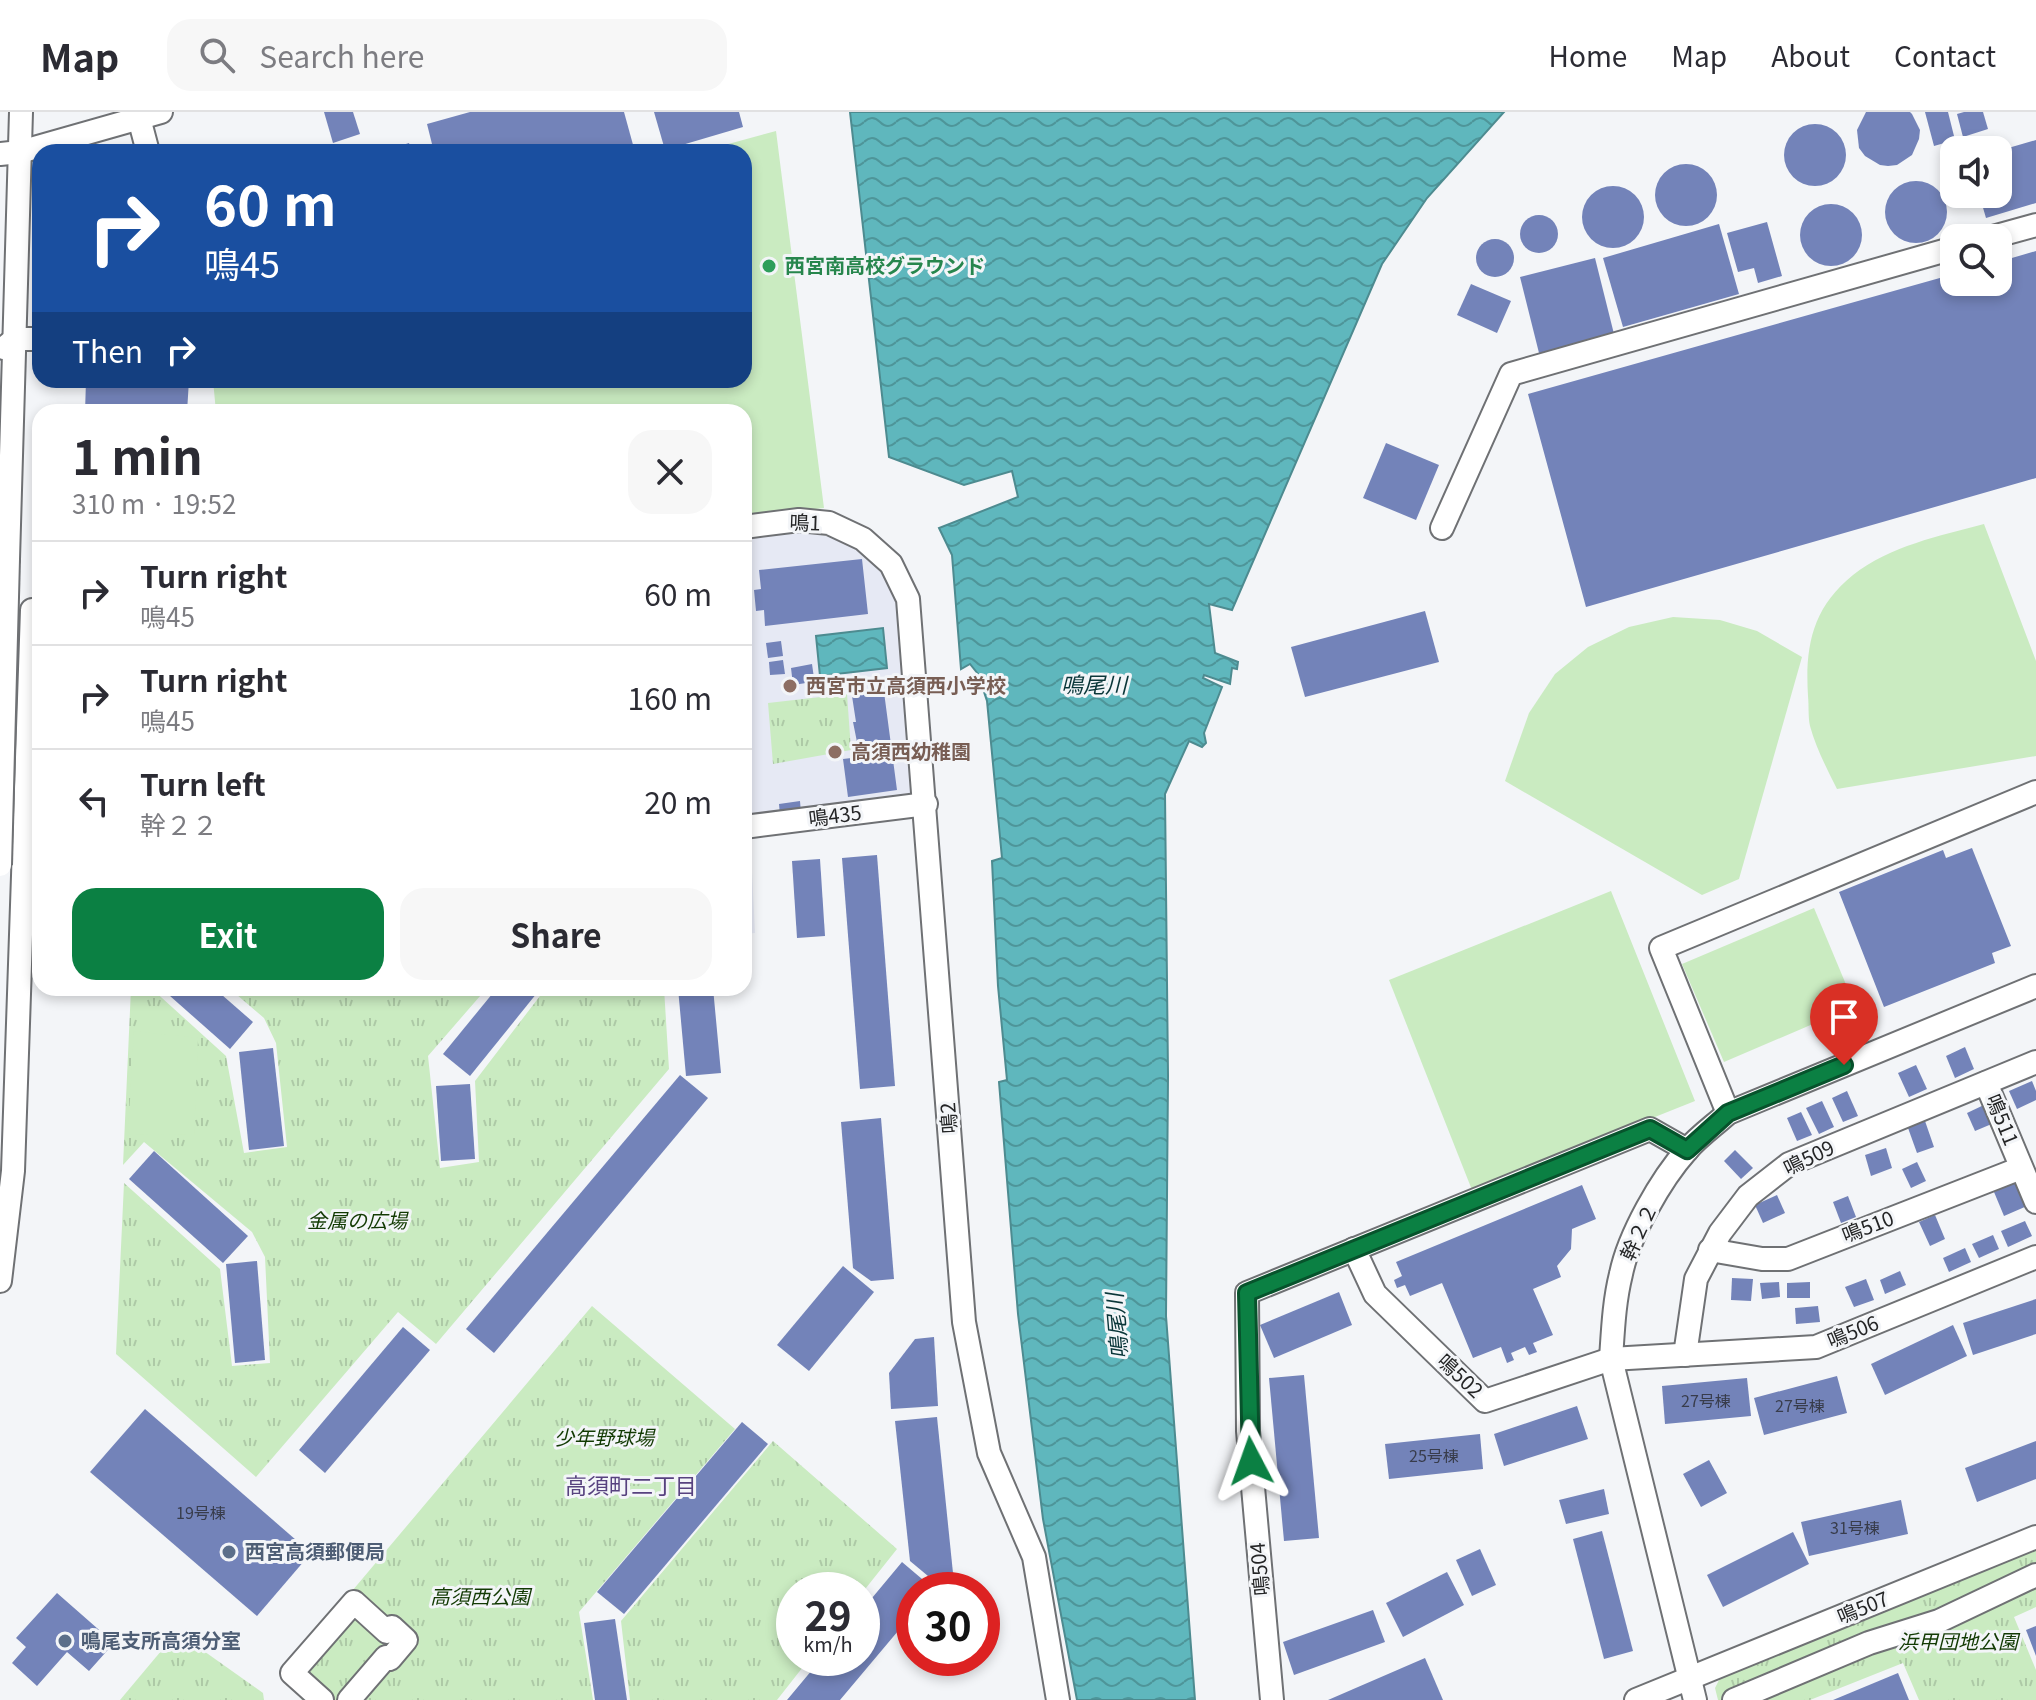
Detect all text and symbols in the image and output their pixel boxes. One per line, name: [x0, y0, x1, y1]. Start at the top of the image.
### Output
search box: [167, 19, 727, 91]
text: Map: [40, 28, 119, 83]
icon: search: [195, 33, 239, 77]
text: Search here: [259, 33, 424, 77]
text: Home: [1549, 35, 1627, 75]
text: Map: [1671, 35, 1727, 75]
text: About: [1771, 35, 1850, 75]
text: Contact: [1894, 35, 1996, 75]
map controls: [1940, 136, 2012, 296]
button: sound: [1940, 136, 2012, 208]
text: 60 m: [204, 161, 337, 242]
icon: right: [72, 176, 176, 280]
button: search: [1940, 224, 2012, 296]
text: 鳴45: [204, 236, 280, 288]
place label: 西宮南高校グラウンド: [785, 250, 985, 279]
marker: 西宮南高校グラウンド: [760, 257, 778, 275]
text: Then: [72, 328, 143, 372]
icon: right: [159, 328, 203, 372]
text: 1 min: [72, 419, 203, 489]
button: close: [628, 430, 712, 514]
text: 310 m · 19:52: [72, 484, 236, 521]
street label: 鳴1: [789, 506, 821, 537]
text: Turn right: [140, 553, 287, 597]
icon: right: [72, 571, 116, 615]
text: 60 m: [644, 571, 712, 615]
text: 鳴45: [140, 597, 195, 634]
text: Turn right: [140, 657, 287, 701]
water label: 鳴尾川: [1061, 667, 1129, 699]
place label: 西宮市立高須西小学校: [806, 670, 1006, 699]
icon: right: [72, 675, 116, 719]
text: 160 m: [628, 675, 712, 719]
marker: 西宮市立高須西小学校: [781, 677, 799, 695]
text: 鳴45: [140, 701, 195, 738]
place label: 高須西幼稚園: [851, 736, 971, 765]
marker: 高須西幼稚園: [826, 743, 844, 761]
text: Turn left: [140, 761, 266, 805]
icon: left: [72, 779, 116, 823]
text: 20 m: [644, 779, 712, 823]
street label: 鳴435: [807, 797, 863, 832]
text: 幹２２: [140, 805, 218, 842]
button: Exit: [72, 888, 384, 980]
button: Share: [400, 888, 712, 980]
pin: [1810, 983, 1878, 1065]
icon: arrive: [1822, 995, 1866, 1039]
street label: 鳴511: [1980, 1089, 2027, 1150]
street label: 鳴2: [932, 1102, 963, 1135]
street label: 鳴509: [1778, 1132, 1839, 1181]
street label: 幹２２: [1612, 1198, 1663, 1265]
street label: 鳴510: [1837, 1203, 1898, 1249]
park label: 金属の広場: [307, 1205, 409, 1234]
water label: 鳴尾川: [1096, 1290, 1134, 1360]
street label: 鳴506: [1822, 1307, 1883, 1354]
street label: 鳴502: [1432, 1346, 1490, 1404]
house number: 27号棟: [1681, 1388, 1731, 1412]
house number: 27号棟: [1775, 1393, 1825, 1417]
position arrow: [1209, 1419, 1293, 1503]
park label: 少年野球場: [554, 1422, 656, 1451]
house number: 25号棟: [1409, 1443, 1459, 1467]
district label: 高須町二丁目: [565, 1468, 697, 1500]
house number: 19号棟: [176, 1500, 226, 1524]
house number: 31号棟: [1830, 1515, 1880, 1539]
place label: 西宮高須郵便局: [245, 1536, 385, 1565]
street label: 鳴504: [1242, 1541, 1275, 1597]
marker: 西宮高須郵便局: [220, 1543, 238, 1561]
speed limit sign: 30: [896, 1572, 1000, 1676]
park label: 高須西公園: [430, 1581, 533, 1610]
street label: 鳴507: [1832, 1583, 1893, 1630]
text: 29: [804, 1585, 852, 1643]
place label: 鳴尾支所高須分室: [81, 1625, 241, 1654]
park label: 浜甲団地公園: [1898, 1626, 2021, 1655]
text: km/h: [803, 1629, 853, 1658]
marker: 鳴尾支所高須分室: [56, 1632, 74, 1650]

